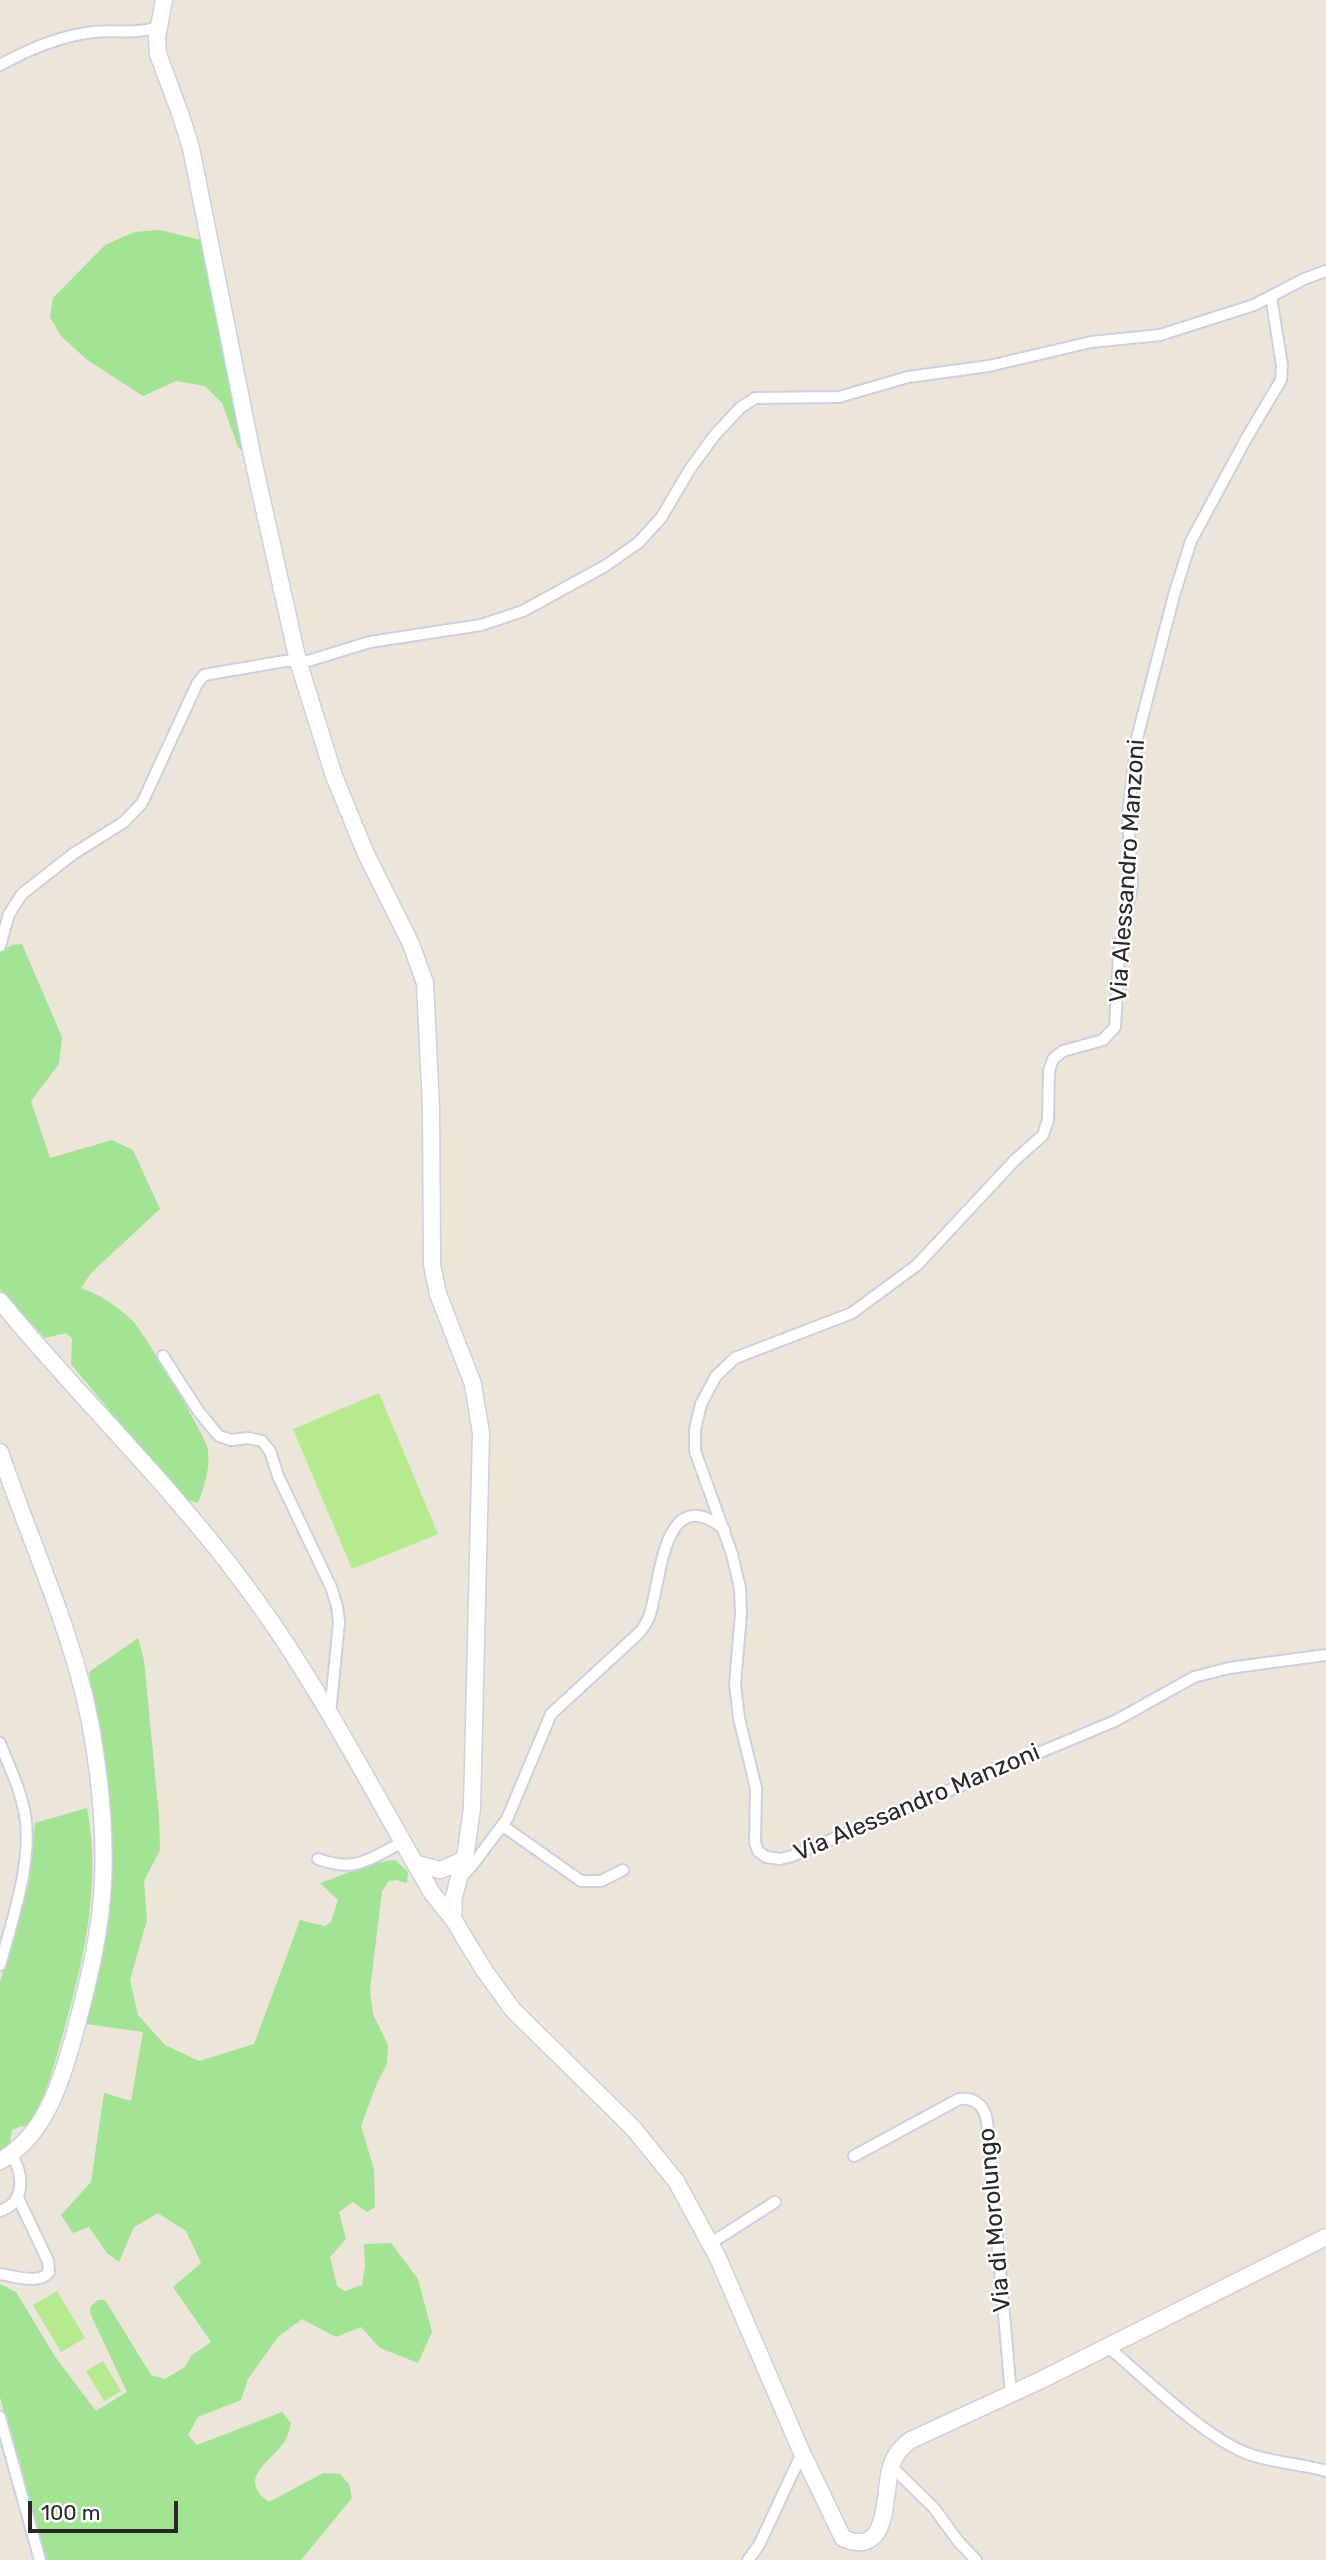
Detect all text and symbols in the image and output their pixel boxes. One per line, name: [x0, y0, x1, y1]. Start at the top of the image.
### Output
street label: Via Alessandro Manzoni: [1104, 738, 1152, 1004]
street label: Via Alessandro Manzoni: [790, 1738, 1044, 1868]
street label: Via di Morolungo: [973, 2127, 1017, 2313]
scale bar: [32, 2486, 182, 2530]
text: 100 m: [41, 2500, 100, 2525]

